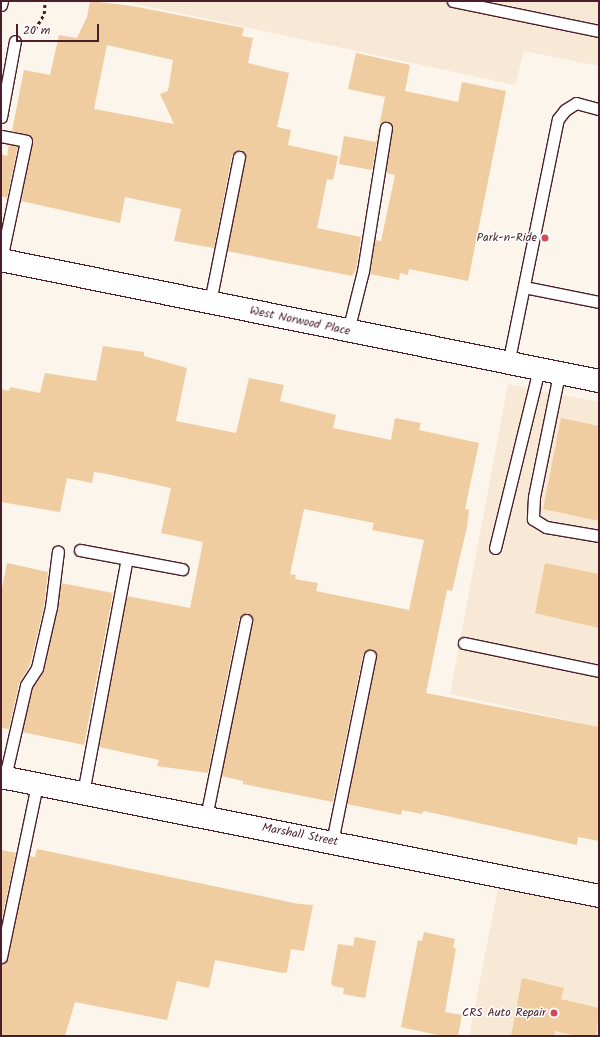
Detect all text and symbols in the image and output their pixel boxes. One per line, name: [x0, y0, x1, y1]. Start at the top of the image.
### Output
scale bar: [18, 16, 101, 42]
text: 20 m: [23, 21, 50, 40]
place label: Park-n-Ride: [477, 231, 537, 245]
marker: Park-n-Ride: [540, 233, 550, 243]
street label: West Norwood Place: [248, 303, 352, 339]
street label: Marshall Street: [261, 821, 339, 849]
place label: CRS Auto Repair: [462, 1006, 546, 1020]
marker: CRS Auto Repair: [549, 1008, 559, 1018]

